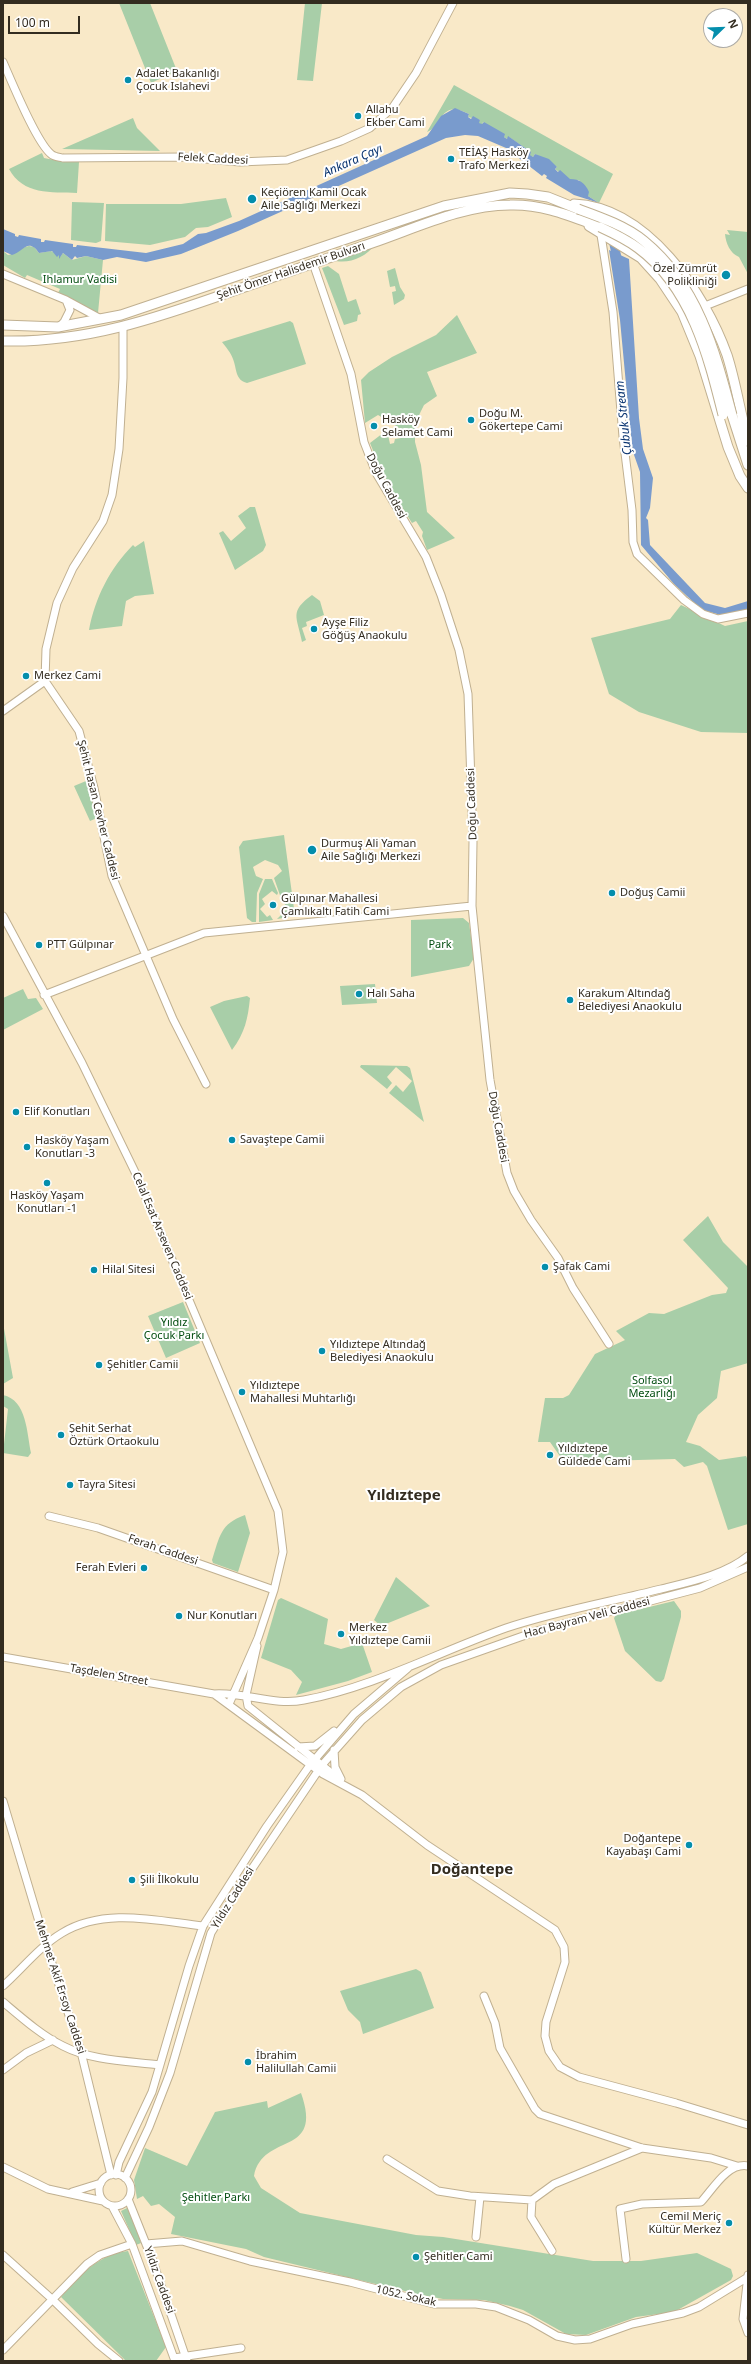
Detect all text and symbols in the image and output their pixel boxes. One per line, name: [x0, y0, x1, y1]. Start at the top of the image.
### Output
scale bar: [10, 8, 82, 34]
north arrow: [703, 8, 743, 48]
text: 100 m: [15, 14, 50, 31]
text: N: [725, 16, 742, 31]
place label: Adalet Bakanlığı Çocuk Islahevi: [136, 67, 219, 93]
marker: Adalet Bakanlığı Çocuk Islahevi: [123, 75, 133, 85]
place label: Allahu Ekber Cami: [366, 103, 425, 129]
marker: Allahu Ekber Cami: [353, 111, 363, 121]
water label: Ankara Çayı: [321, 142, 385, 180]
place label: TEİAŞ Hasköy Trafo Merkezi: [459, 146, 529, 172]
street label: Felek Caddesi: [177, 151, 249, 167]
marker: TEİAŞ Hasköy Trafo Merkezi: [446, 154, 456, 164]
place label: Keçiören Kamil Ocak Aile Sağlığı Merkezi: [261, 186, 367, 212]
marker: Keçiören Kamil Ocak Aile Sağlığı Merkezi: [246, 193, 258, 205]
street label: Şehit Ömer Halisdemir Bulvarı: [215, 239, 367, 303]
place label: Özel Zümrüt Polikliniği: [653, 262, 717, 288]
marker: Özel Zümrüt Polikliniği: [720, 269, 732, 281]
park label: Ihlamur Vadisi: [43, 273, 117, 287]
water label: Çubuk Stream: [613, 380, 635, 456]
place label: Doğu M. Gökertepe Cami: [479, 407, 563, 433]
place label: Hasköy Selamet Cami: [382, 413, 453, 439]
marker: Doğu M. Gökertepe Cami: [466, 415, 476, 425]
marker: Hasköy Selamet Cami: [369, 421, 379, 431]
street label: Doğu Caddesi: [363, 451, 409, 521]
place label: Ayşe Filiz Göğüş Anaokulu: [322, 616, 407, 642]
marker: Ayşe Filiz Göğüş Anaokulu: [309, 624, 319, 634]
place label: Merkez Cami: [34, 669, 101, 683]
marker: Merkez Cami: [21, 671, 31, 681]
street label: Şehit Hasan Cevher Caddesi: [74, 739, 122, 881]
street label: Doğu Caddesi: [464, 768, 480, 840]
place label: Durmuş Ali Yaman Aile Sağlığı Merkezi: [321, 837, 421, 863]
marker: Durmuş Ali Yaman Aile Sağlığı Merkezi: [306, 844, 318, 856]
place label: Doğuş Camii: [620, 886, 685, 900]
marker: Doğuş Camii: [607, 888, 617, 898]
place label: Gülpınar Mahallesi Çamlıkaltı Fatih Cami: [281, 892, 389, 918]
marker: Gülpınar Mahallesi Çamlıkaltı Fatih Cami: [268, 900, 278, 910]
place label: PTT Gülpınar: [47, 938, 114, 952]
park label: Park: [428, 938, 452, 952]
marker: PTT Gülpınar: [34, 940, 44, 950]
place label: Halı Saha: [367, 987, 415, 1001]
place label: Karakum Altındağ Belediyesi Anaokulu: [578, 987, 682, 1013]
marker: Halı Saha: [354, 989, 364, 999]
marker: Karakum Altındağ Belediyesi Anaokulu: [565, 995, 575, 1005]
street label: Doğu Caddesi: [485, 1090, 511, 1164]
place label: Elif Konutları: [24, 1105, 90, 1119]
marker: Elif Konutları: [11, 1107, 21, 1117]
place label: Savaştepe Camii: [240, 1133, 324, 1147]
place label: Hasköy Yaşam Konutları -3: [35, 1134, 109, 1160]
marker: Savaştepe Camii: [227, 1135, 237, 1145]
marker: Hasköy Yaşam Konutları -3: [22, 1142, 32, 1152]
street label: Celal Esat Arseven Caddesi: [129, 1170, 195, 1302]
marker: Hasköy Yaşam Konutları -1: [42, 1178, 52, 1188]
place label: Hasköy Yaşam Konutları -1: [10, 1189, 84, 1215]
place label: Şafak Cami: [553, 1260, 610, 1274]
marker: Şafak Cami: [540, 1262, 550, 1272]
place label: Hilal Sitesi: [102, 1263, 155, 1277]
marker: Hilal Sitesi: [89, 1265, 99, 1275]
park label: Yıldız Çocuk Parkı: [144, 1316, 204, 1342]
place label: Yıldıztepe Altındağ Belediyesi Anaokulu: [330, 1338, 434, 1364]
marker: Yıldıztepe Altındağ Belediyesi Anaokulu: [317, 1346, 327, 1356]
place label: Şehitler Camii: [107, 1358, 178, 1372]
marker: Şehitler Camii: [94, 1360, 104, 1370]
park label: Solfasol Mezarlığı: [628, 1374, 676, 1400]
place label: Yıldıztepe Mahallesi Muhtarlığı: [250, 1379, 356, 1405]
marker: Yıldıztepe Mahallesi Muhtarlığı: [237, 1387, 247, 1397]
place label: Şehit Serhat Öztürk Ortaokulu: [69, 1422, 159, 1448]
marker: Şehit Serhat Öztürk Ortaokulu: [56, 1430, 66, 1440]
place label: Yıldıztepe Güldede Cami: [558, 1442, 631, 1468]
marker: Yıldıztepe Güldede Cami: [545, 1450, 555, 1460]
place label: Tayra Sitesi: [78, 1478, 136, 1492]
marker: Tayra Sitesi: [65, 1480, 75, 1490]
district label: Yıldıztepe: [367, 1487, 441, 1505]
street label: Ferah Caddesi: [126, 1532, 200, 1568]
place label: Ferah Evleri: [76, 1561, 136, 1575]
marker: Ferah Evleri: [139, 1563, 149, 1573]
street label: Hacı Bayram Veli Caddesi: [523, 1595, 651, 1641]
place label: Nur Konutları: [187, 1609, 257, 1623]
marker: Nur Konutları: [174, 1611, 184, 1621]
place label: Merkez Yıldıztepe Camii: [349, 1621, 431, 1647]
marker: Merkez Yıldıztepe Camii: [336, 1629, 346, 1639]
street label: Taşdelen Street: [69, 1662, 149, 1688]
place label: Doğantepe Kayabaşı Cami: [606, 1832, 681, 1858]
marker: Doğantepe Kayabaşı Cami: [684, 1840, 694, 1850]
district label: Doğantepe: [431, 1861, 513, 1879]
street label: Yıldız Caddesi: [209, 1865, 257, 1931]
place label: Şili İlkokulu: [140, 1873, 199, 1887]
marker: Şili İlkokulu: [127, 1875, 137, 1885]
street label: Mehmet Akif Ersoy Caddesi: [32, 1918, 88, 2056]
place label: İbrahim Halilullah Camii: [256, 2049, 336, 2075]
marker: İbrahim Halilullah Camii: [243, 2057, 253, 2067]
park label: Şehitler Parkı: [182, 2191, 250, 2205]
place label: Cemil Meriç Kültür Merkez: [649, 2210, 721, 2236]
marker: Cemil Meriç Kültür Merkez: [724, 2218, 734, 2228]
street label: Yıldız Caddesi: [141, 2245, 177, 2315]
place label: Şehitler Cami: [424, 2250, 493, 2264]
marker: Şehitler Cami: [411, 2252, 421, 2262]
street label: 1052. Sokak: [375, 2283, 437, 2309]

